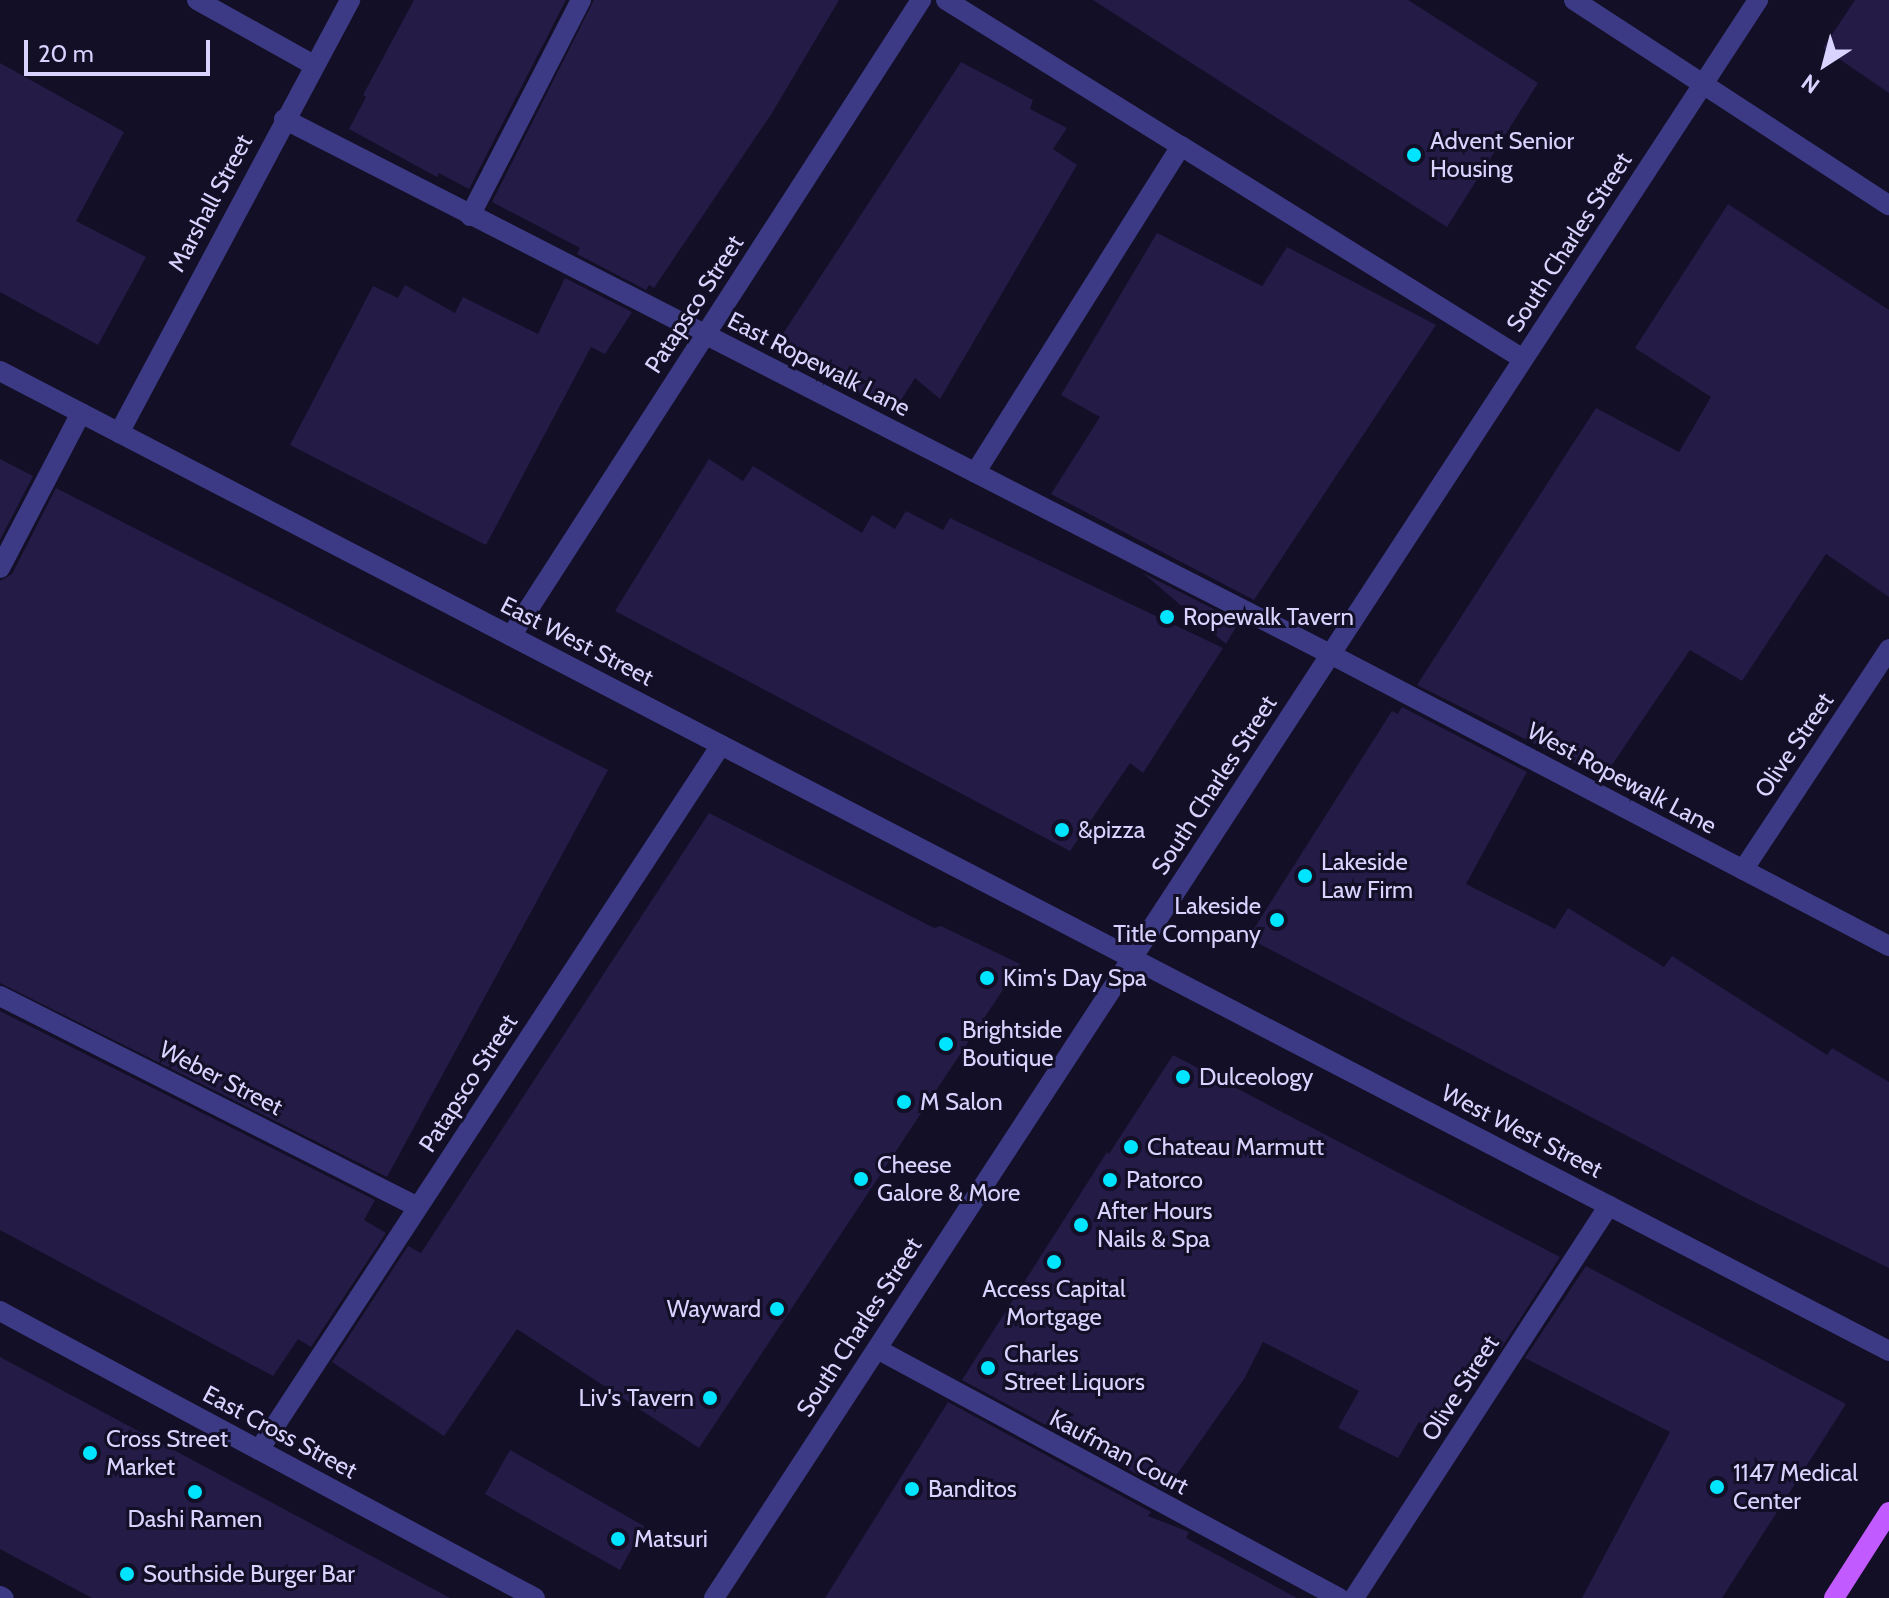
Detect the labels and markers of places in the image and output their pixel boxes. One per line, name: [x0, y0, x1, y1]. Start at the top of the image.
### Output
place label: Advent Senior Housing: [1430, 127, 1574, 183]
marker: Advent Senior Housing: [1405, 146, 1423, 164]
place label: Ropewalk Tavern: [1183, 603, 1354, 631]
marker: Ropewalk Tavern: [1158, 608, 1176, 626]
place label: &pizza: [1078, 816, 1145, 844]
marker: &pizza: [1053, 821, 1071, 839]
place label: Lakeside Law Firm: [1321, 848, 1413, 904]
marker: Lakeside Law Firm: [1296, 867, 1314, 885]
place label: Lakeside Title Company: [1113, 892, 1261, 948]
marker: Lakeside Title Company: [1268, 911, 1286, 929]
place label: Kim's Day Spa: [1003, 964, 1147, 992]
marker: Kim's Day Spa: [978, 969, 996, 987]
place label: Brightside Boutique: [962, 1016, 1062, 1072]
marker: Brightside Boutique: [937, 1035, 955, 1053]
place label: Dulceology: [1199, 1063, 1313, 1091]
marker: Dulceology: [1174, 1068, 1192, 1086]
place label: M Salon: [920, 1088, 1003, 1116]
marker: M Salon: [895, 1093, 913, 1111]
place label: Chateau Marmutt: [1147, 1133, 1324, 1161]
marker: Chateau Marmutt: [1122, 1138, 1140, 1156]
place label: Cheese Galore & More: [877, 1151, 1020, 1207]
place label: Patorco: [1126, 1166, 1203, 1194]
marker: Cheese Galore & More: [852, 1170, 870, 1188]
marker: Patorco: [1101, 1171, 1119, 1189]
place label: After Hours Nails & Spa: [1097, 1197, 1213, 1253]
marker: After Hours Nails & Spa: [1072, 1216, 1090, 1234]
marker: Access Capital Mortgage: [1045, 1253, 1063, 1271]
place label: Access Capital Mortgage: [982, 1275, 1126, 1331]
place label: Wayward: [667, 1295, 761, 1323]
marker: Wayward: [768, 1300, 786, 1318]
place label: Charles Street Liquors: [1004, 1340, 1145, 1396]
marker: Charles Street Liquors: [979, 1359, 997, 1377]
place label: Liv's Tavern: [579, 1384, 694, 1412]
marker: Liv's Tavern: [701, 1389, 719, 1407]
place label: Cross Street Market: [106, 1425, 228, 1481]
marker: Cross Street Market: [81, 1444, 99, 1462]
place label: 1147 Medical Center: [1733, 1459, 1858, 1515]
place label: Banditos: [928, 1475, 1017, 1503]
marker: 1147 Medical Center: [1708, 1478, 1726, 1496]
marker: Banditos: [903, 1480, 921, 1498]
marker: Dashi Ramen: [186, 1483, 204, 1501]
place label: Dashi Ramen: [128, 1505, 262, 1533]
place label: Matsuri: [634, 1525, 708, 1553]
marker: Matsuri: [609, 1530, 627, 1548]
place label: Southside Burger Bar: [143, 1560, 355, 1588]
marker: Southside Burger Bar: [118, 1565, 136, 1583]

